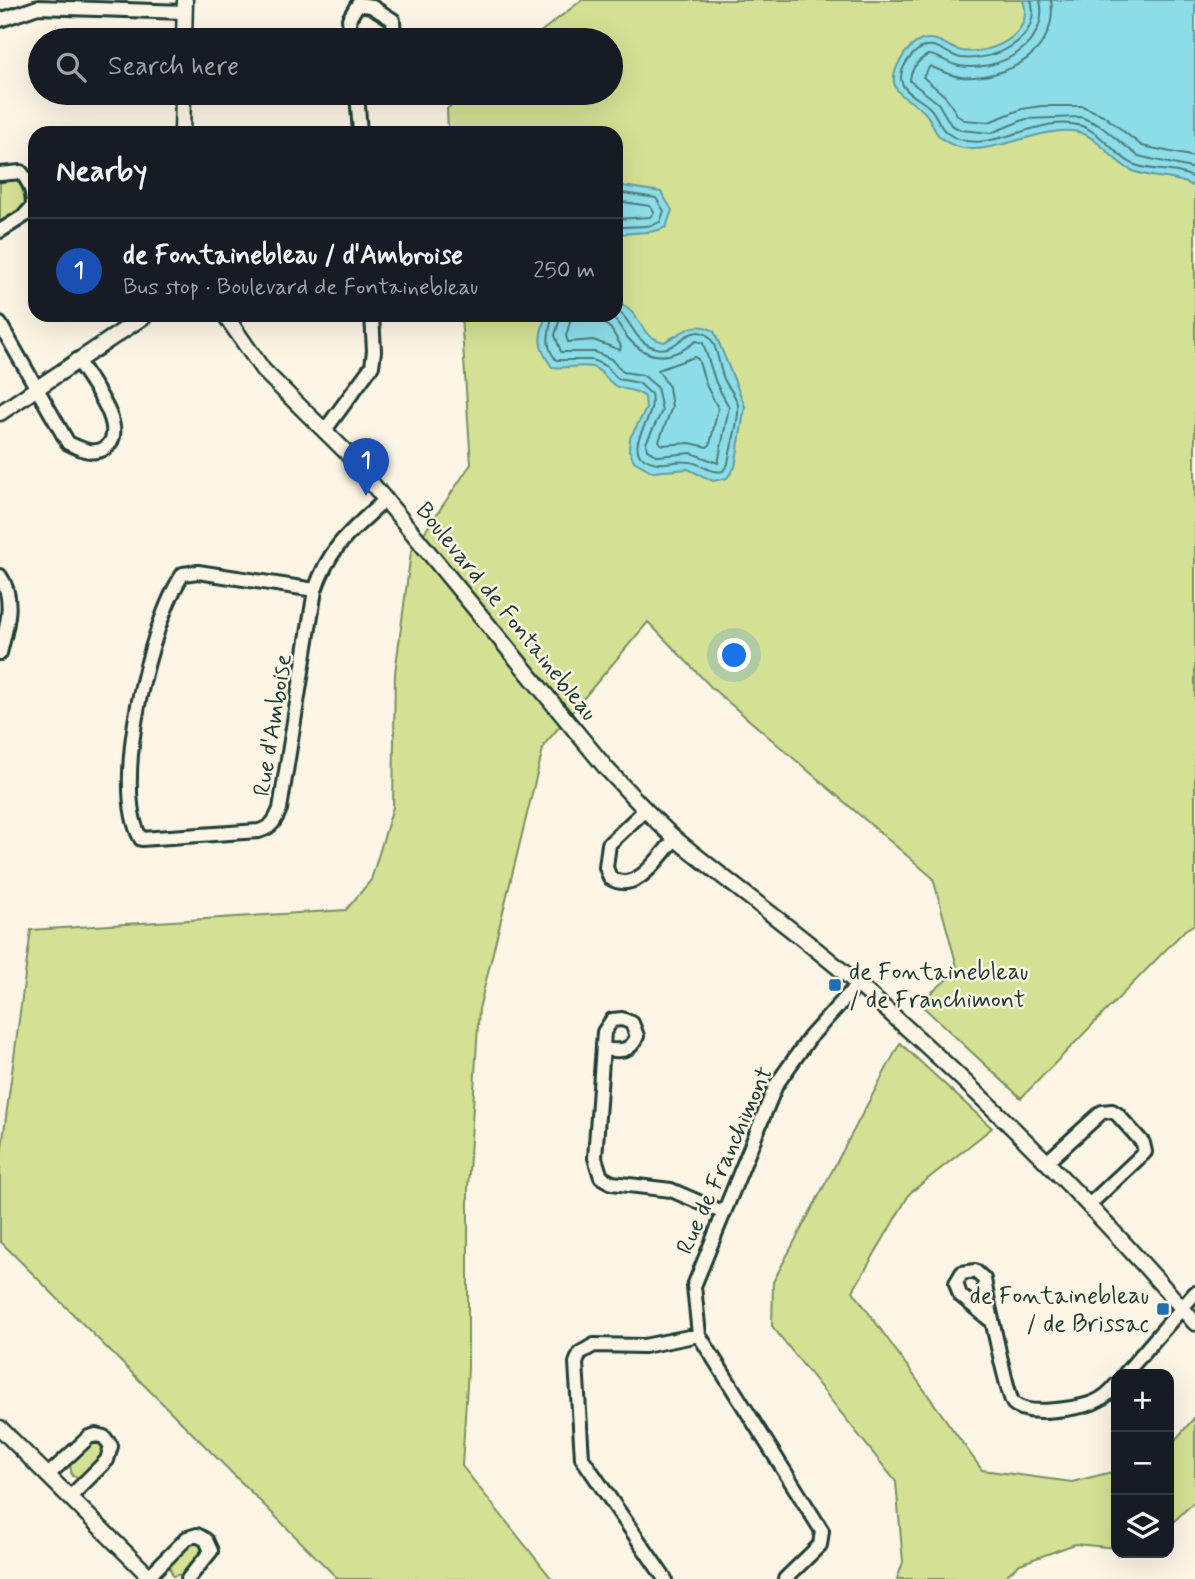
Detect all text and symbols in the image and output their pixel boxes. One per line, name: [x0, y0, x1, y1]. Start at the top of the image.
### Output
search box: [28, 28, 623, 105]
icon: search: [52, 48, 90, 86]
text: Search here: [108, 50, 239, 84]
text: Nearby: [56, 152, 147, 191]
text: de Fontainebleau / d'Ambroise: [123, 239, 463, 273]
text: 1: [74, 256, 84, 286]
text: 250 m: [533, 256, 595, 286]
text: Bus stop · Boulevard de Fontainebleau: [123, 273, 478, 303]
pin: 1: [343, 438, 389, 496]
street label: Boulevard de Fontainebleau: [408, 496, 604, 728]
your location: [717, 638, 751, 672]
street label: Rue d'Amboise: [247, 652, 300, 799]
place label: de Fontainebleau / de Franchimont: [849, 957, 1028, 1016]
marker: de Fontainebleau / de Franchimont: [827, 977, 843, 993]
street label: Rue de Franchimont: [670, 1062, 781, 1259]
place label: de Fontainebleau / de Brissac: [970, 1281, 1149, 1340]
marker: de Fontainebleau / de Brissac: [1155, 1301, 1171, 1317]
map controls: [1111, 1369, 1174, 1558]
button: +: [1111, 1369, 1174, 1432]
button: −: [1111, 1432, 1174, 1495]
button: layers: [1111, 1495, 1174, 1558]

